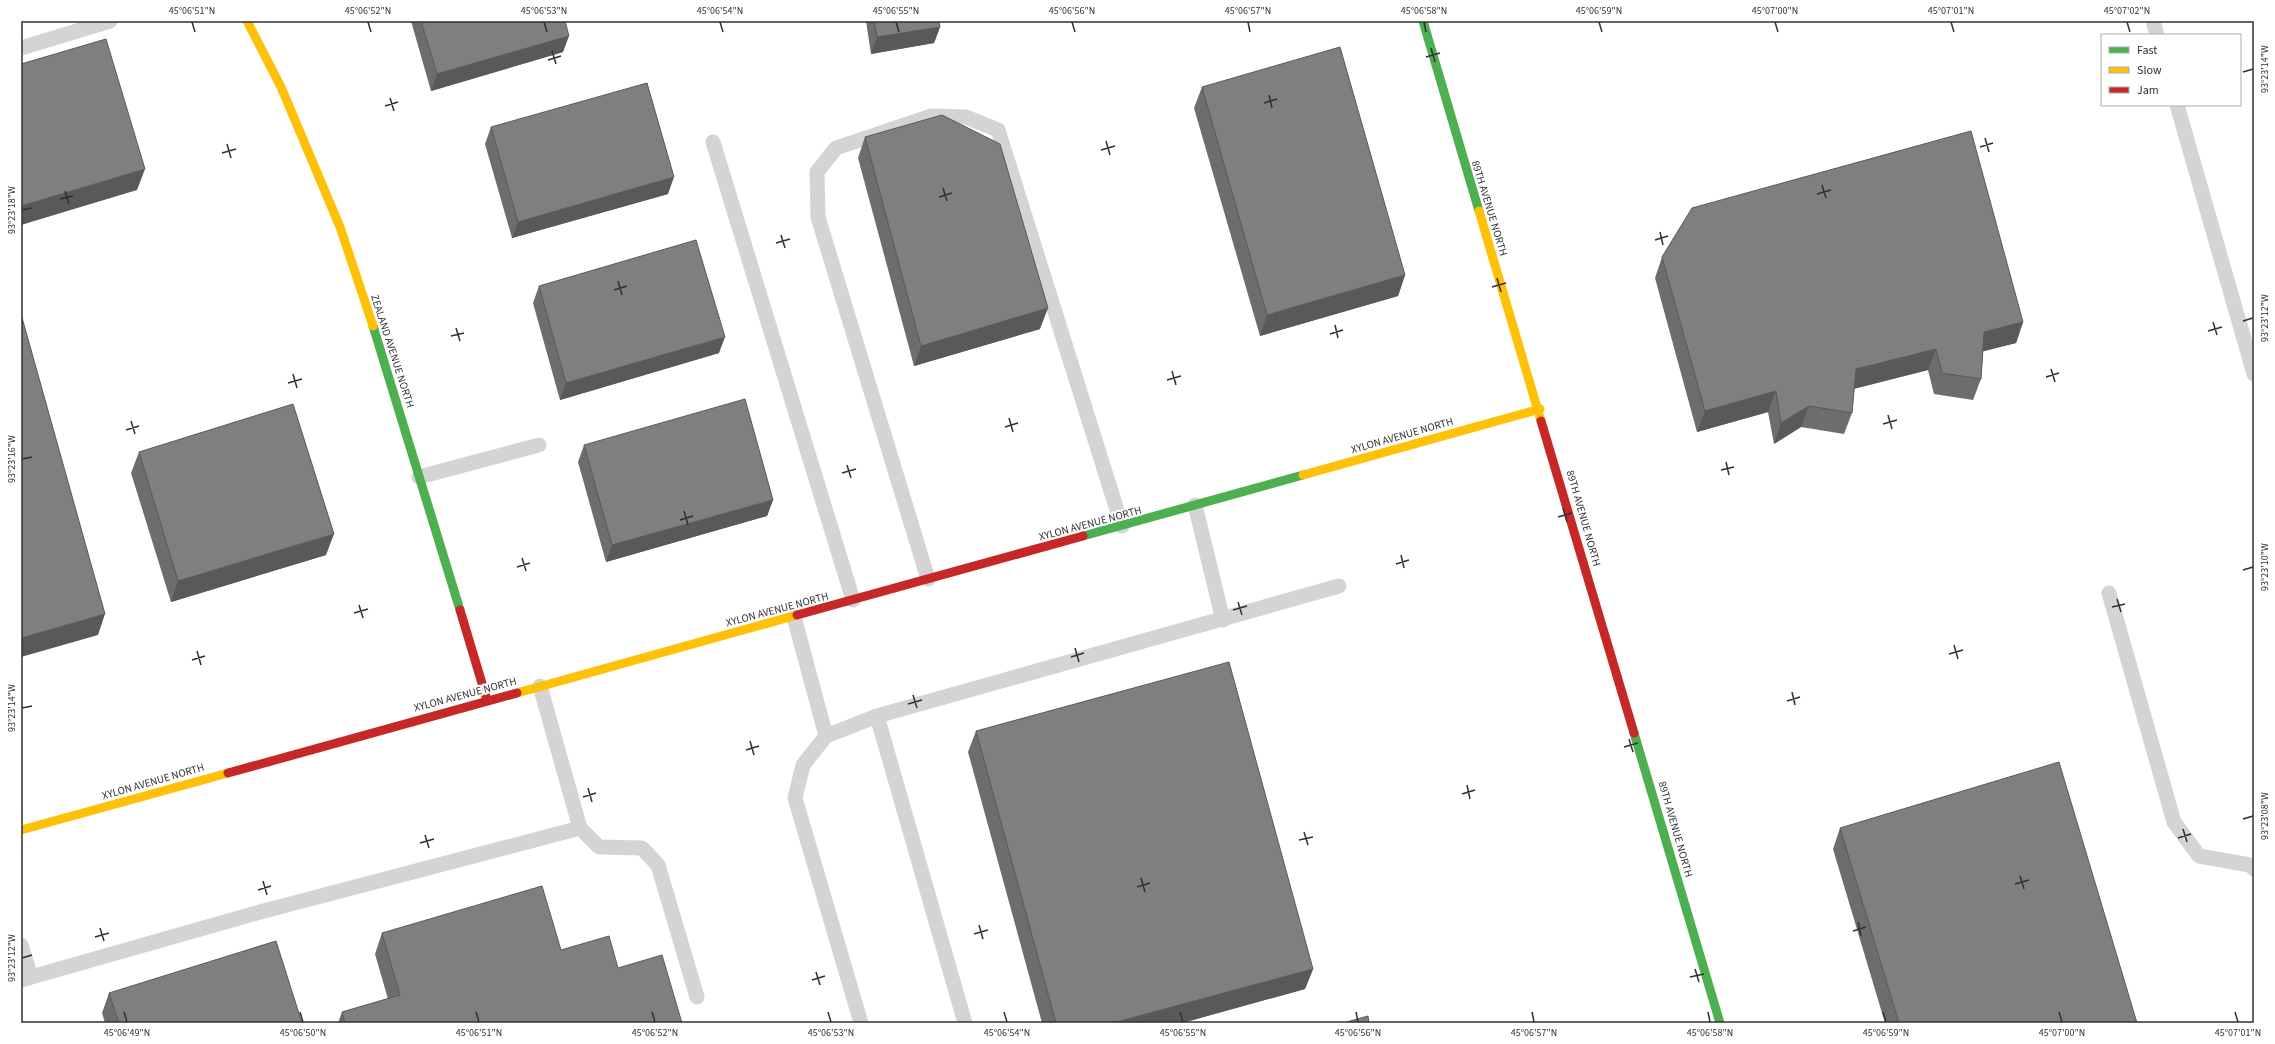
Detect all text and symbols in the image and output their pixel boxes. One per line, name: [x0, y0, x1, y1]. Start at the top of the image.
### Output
text: 45°06'51"N: [169, 4, 215, 18]
text: 45°06'52"N: [345, 4, 391, 18]
text: 45°06'53"N: [521, 4, 567, 18]
text: 45°06'54"N: [697, 4, 743, 18]
text: 45°06'55"N: [873, 4, 919, 18]
text: 45°06'56"N: [1049, 4, 1095, 18]
text: 45°06'57"N: [1225, 4, 1271, 18]
text: 45°06'58"N: [1401, 4, 1447, 18]
text: 45°06'59"N: [1576, 4, 1622, 18]
text: 45°07'00"N: [1752, 4, 1798, 18]
text: 45°07'01"N: [1928, 4, 1974, 18]
text: 45°07'02"N: [2104, 4, 2150, 18]
legend: [2101, 34, 2241, 106]
text: Fast: [2137, 42, 2157, 59]
text: 93°23'14"W: [2258, 45, 2272, 93]
text: Slow: [2137, 62, 2162, 79]
text: Jam: [2137, 82, 2159, 99]
street label: 89TH AVENUE NORTH: [1468, 158, 1511, 258]
text: 93°23'18"W: [5, 186, 19, 234]
street label: ZEALAND AVENUE NORTH: [367, 293, 418, 410]
text: 93°23'12"W: [2258, 294, 2272, 342]
street label: XYLON AVENUE NORTH: [1349, 414, 1455, 457]
text: 93°23'16"W: [5, 435, 19, 483]
street label: 89TH AVENUE NORTH: [1563, 468, 1604, 568]
street label: XYLON AVENUE NORTH: [1037, 503, 1143, 544]
text: 93°23'10"W: [2258, 543, 2272, 591]
street label: XYLON AVENUE NORTH: [724, 589, 830, 630]
street label: XYLON AVENUE NORTH: [412, 674, 518, 715]
text: 93°23'14"W: [5, 684, 19, 732]
street label: XYLON AVENUE NORTH: [100, 760, 206, 803]
street label: 89TH AVENUE NORTH: [1655, 779, 1696, 879]
text: 93°23'08"W: [2258, 792, 2272, 840]
text: 93°23'12"W: [5, 934, 19, 982]
text: 45°06'49"N: [104, 1026, 150, 1040]
text: 45°06'50"N: [280, 1026, 326, 1040]
text: 45°06'51"N: [456, 1026, 502, 1040]
text: 45°06'52"N: [632, 1026, 678, 1040]
text: 45°06'53"N: [808, 1026, 854, 1040]
text: 45°06'54"N: [984, 1026, 1030, 1040]
text: 45°06'55"N: [1160, 1026, 1206, 1040]
text: 45°06'56"N: [1335, 1026, 1381, 1040]
text: 45°06'57"N: [1511, 1026, 1557, 1040]
text: 45°06'58"N: [1687, 1026, 1733, 1040]
text: 45°06'59"N: [1863, 1026, 1909, 1040]
text: 45°07'00"N: [2039, 1026, 2085, 1040]
text: 45°07'01"N: [2215, 1026, 2261, 1040]

